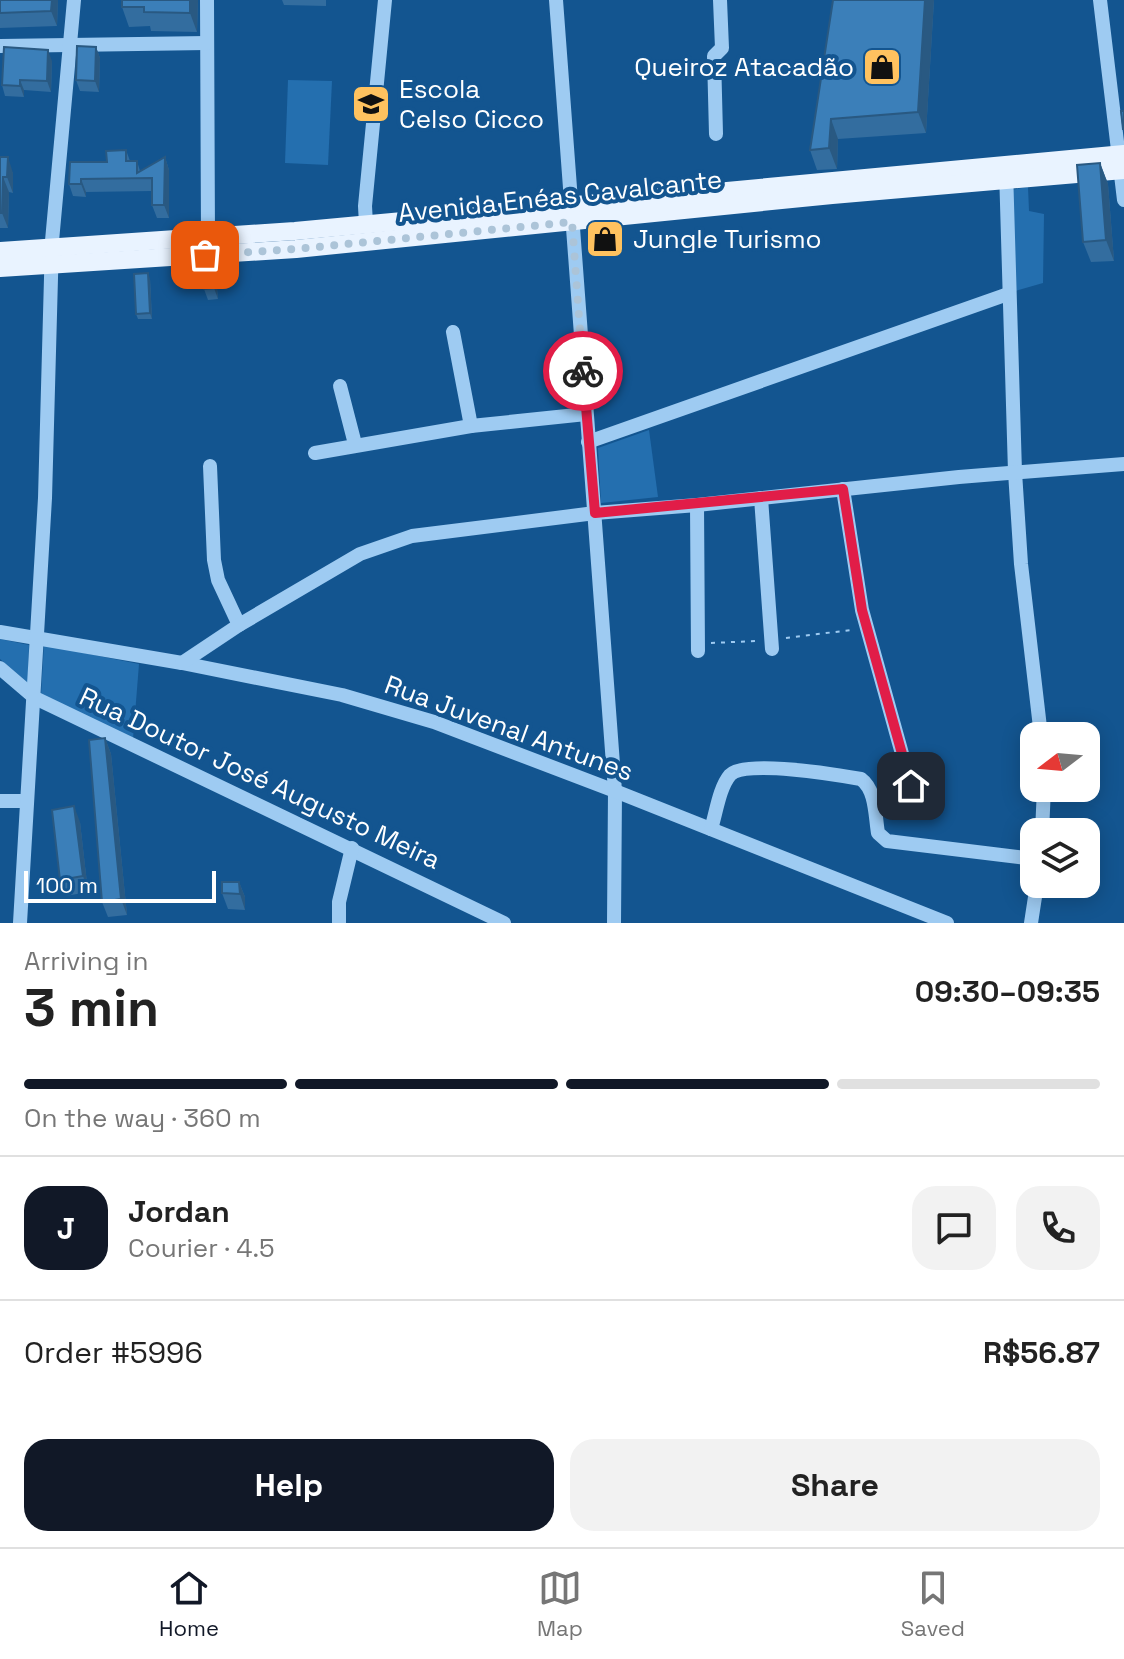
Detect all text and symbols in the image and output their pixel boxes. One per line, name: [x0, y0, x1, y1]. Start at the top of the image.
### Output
shop icon: Queiroz Atacadão: [861, 46, 903, 88]
place label: Queiroz Atacadão: [634, 50, 854, 84]
place label: Escola Celso Cicco: [399, 72, 544, 136]
school or university icon: Escola Celso Cicco: [350, 83, 392, 125]
street label: Avenida Enéas Cavalcante: [396, 162, 724, 230]
shop icon: Jungle Turismo: [584, 218, 626, 260]
pin: [171, 221, 239, 289]
place label: Jungle Turismo: [633, 222, 822, 256]
icon: bag: [183, 233, 227, 277]
courier: [543, 331, 623, 411]
icon: bike: [561, 349, 605, 393]
street label: Rua Juvenal Antunes: [380, 667, 638, 789]
street label: Rua Doutor José Augusto Meira: [74, 679, 446, 877]
north arrow: [1020, 722, 1100, 802]
map controls: [1020, 722, 1100, 898]
pin: [877, 752, 945, 820]
icon: home: [889, 764, 933, 808]
button: layers: [1020, 818, 1100, 898]
scale bar: [24, 867, 216, 903]
text: 100 m: [36, 871, 98, 899]
text: Arriving in: [24, 944, 148, 978]
text: 09:30–09:35: [915, 972, 1100, 1011]
text: 3 min: [24, 975, 159, 1041]
text: On the way · 360 m: [24, 1101, 261, 1135]
button: chat: [912, 1186, 996, 1270]
button: phone: [1016, 1186, 1100, 1270]
text: Jordan: [128, 1192, 230, 1231]
text: J: [57, 1209, 75, 1248]
text: Courier · 4.5: [128, 1231, 275, 1265]
text: Order #5996: [24, 1333, 203, 1372]
text: R$56.87: [983, 1333, 1100, 1372]
button: Help: [24, 1439, 554, 1531]
button: Share: [570, 1439, 1100, 1531]
tab: Home: [159, 1566, 219, 1642]
tab: Map: [537, 1566, 583, 1642]
tab: Saved: [901, 1566, 965, 1642]

